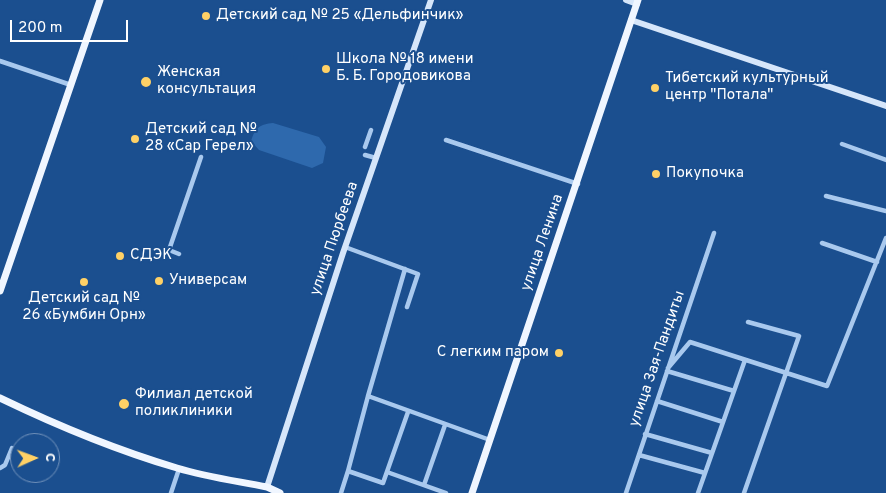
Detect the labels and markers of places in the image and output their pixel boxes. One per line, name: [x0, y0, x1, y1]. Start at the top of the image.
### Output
place label: Детский сад № 25 «Дельфинчик»: [216, 7, 463, 25]
marker: Детский сад № 25 «Дельфинчик»: [200, 10, 212, 22]
place label: Школа № 18 имени Б. Б. Городовикова: [336, 51, 473, 86]
marker: Школа № 18 имени Б. Б. Городовикова: [320, 63, 332, 75]
place label: Женская консультация: [157, 64, 256, 99]
place label: Тибетский культурный центр "Потала": [665, 70, 829, 105]
marker: Женская консультация: [139, 75, 153, 89]
marker: Тибетский культурный центр "Потала": [649, 82, 661, 94]
place label: Детский сад № 28 «Сар Герел»: [145, 121, 257, 156]
marker: Детский сад № 28 «Сар Герел»: [129, 133, 141, 145]
place label: Покупочка: [666, 165, 744, 183]
marker: Покупочка: [650, 168, 662, 180]
place label: СДЭК: [130, 247, 172, 265]
marker: СДЭК: [114, 250, 126, 262]
place label: Универсам: [169, 272, 247, 290]
marker: Универсам: [153, 275, 165, 287]
marker: Детский сад № 26 «Бумбин Орн»: [78, 276, 90, 288]
place label: Детский сад № 26 «Бумбин Орн»: [22, 290, 146, 325]
place label: С легким паром: [437, 344, 549, 362]
marker: С легким паром: [553, 347, 565, 359]
place label: Филиал детской поликлиники: [135, 386, 253, 421]
marker: Филиал детской поликлиники: [117, 397, 131, 411]

